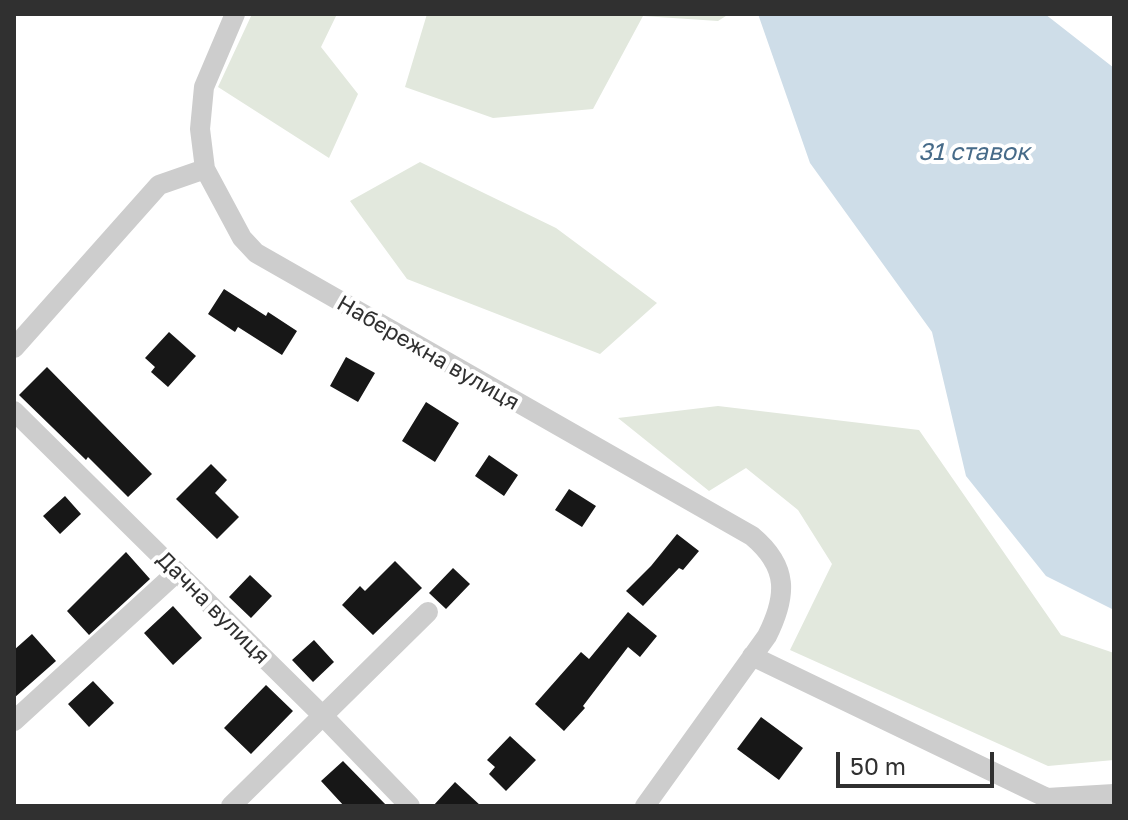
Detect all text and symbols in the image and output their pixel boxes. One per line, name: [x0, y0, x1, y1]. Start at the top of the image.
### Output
water label: 31 ставок: [918, 138, 1030, 166]
street label: Набережна вулиця: [332, 290, 524, 416]
street label: Дачна вулиця: [151, 546, 275, 670]
scale bar: [840, 736, 998, 786]
text: 50 m: [850, 751, 906, 780]

